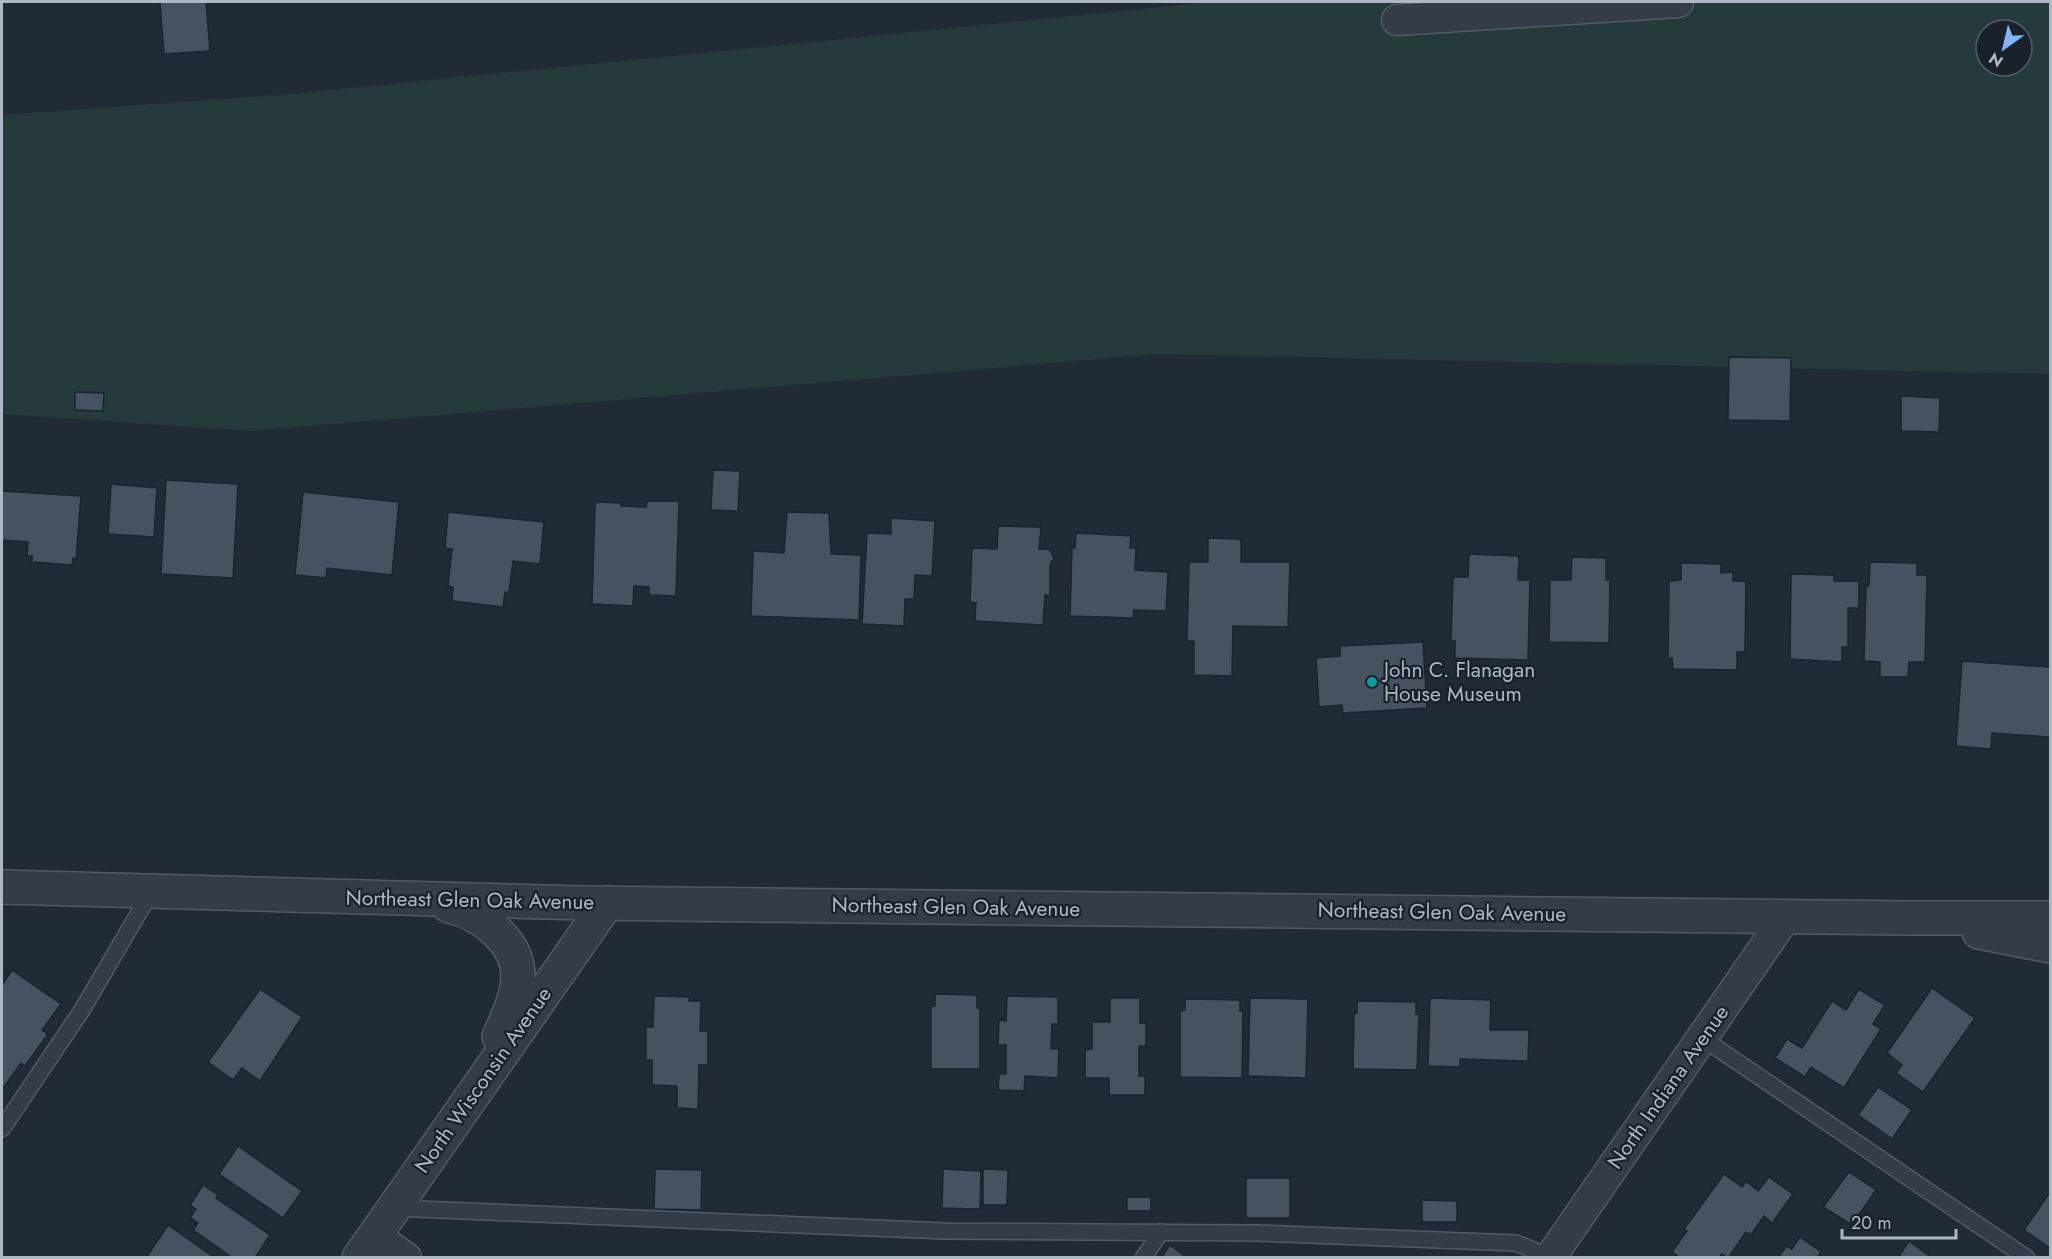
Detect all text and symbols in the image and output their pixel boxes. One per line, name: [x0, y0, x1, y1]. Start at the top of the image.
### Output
north arrow: [1974, 18, 2034, 78]
text: N: [1984, 47, 2008, 73]
place label: John C. Flanagan House Museum: [1381, 655, 1535, 709]
marker: John C. Flanagan House Museum: [1365, 675, 1379, 689]
street label: Northeast Glen Oak Avenue: [345, 883, 595, 917]
street label: Northeast Glen Oak Avenue: [831, 890, 1081, 924]
street label: Northeast Glen Oak Avenue: [1317, 895, 1567, 929]
street label: North Wisconsin Avenue: [407, 981, 559, 1179]
street label: North Indiana Avenue: [1600, 999, 1736, 1175]
scale bar: [1842, 1202, 1956, 1240]
text: 20 m: [1851, 1210, 1891, 1236]

